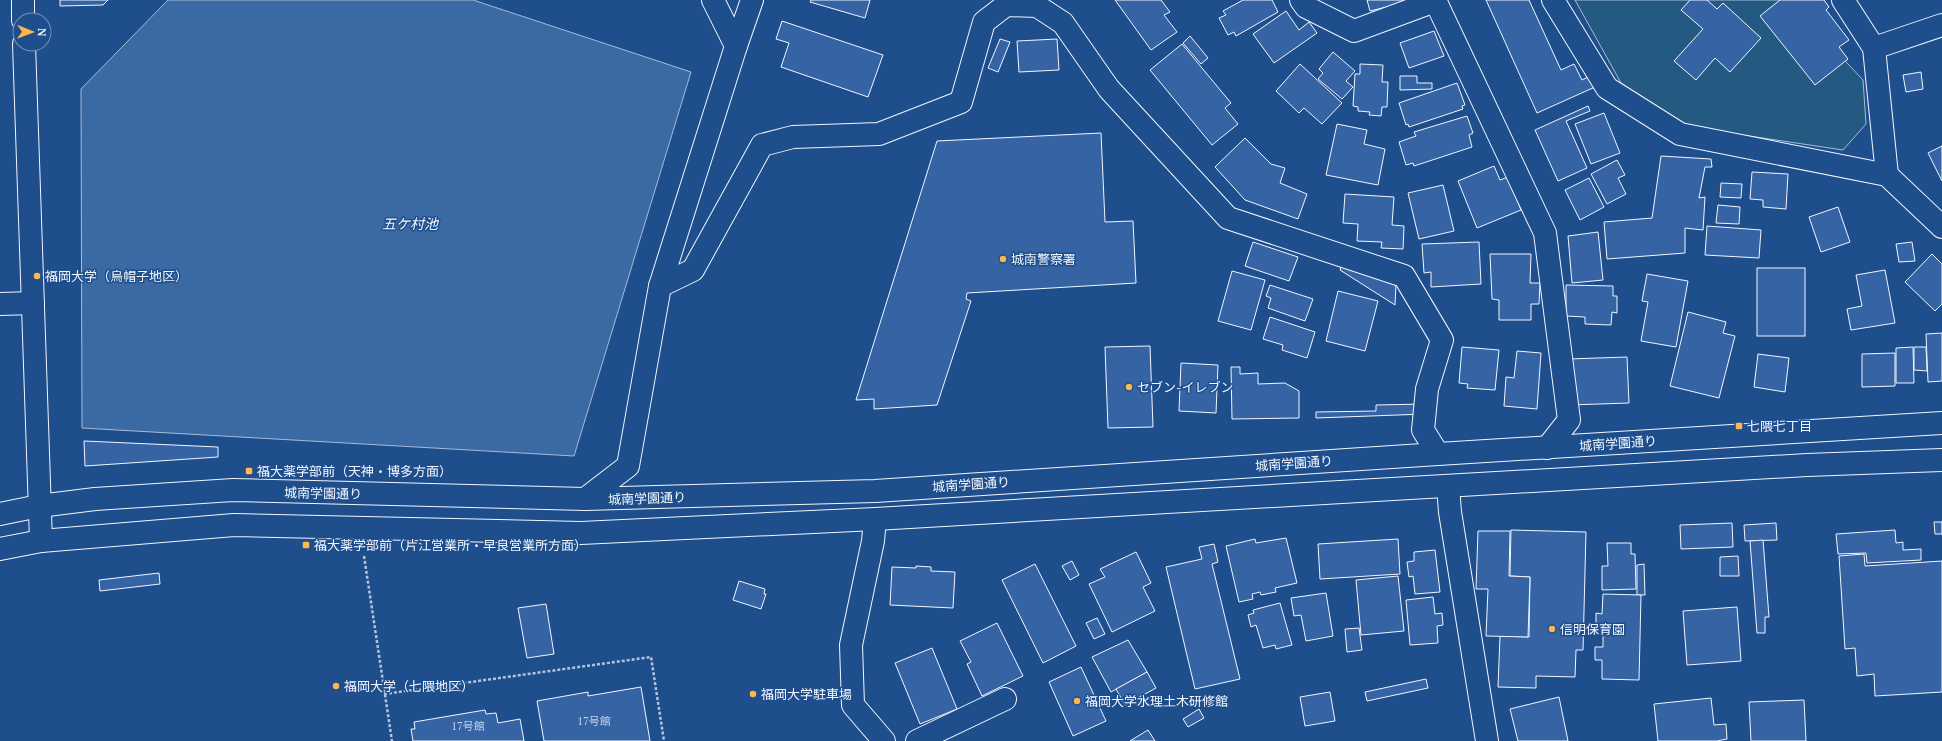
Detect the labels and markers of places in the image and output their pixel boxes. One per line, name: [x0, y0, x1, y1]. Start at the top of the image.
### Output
place label: 城南警察署: [1011, 250, 1076, 268]
marker: 城南警察署: [998, 254, 1008, 264]
place label: 福岡大学（烏帽子地区）: [45, 267, 188, 285]
marker: 福岡大学（烏帽子地区）: [32, 271, 42, 281]
place label: セブン-イレブン: [1137, 378, 1234, 396]
marker: セブン-イレブン: [1124, 382, 1134, 392]
place label: 七隈七丁目: [1747, 417, 1812, 435]
marker: 七隈七丁目: [1734, 421, 1744, 431]
place label: 福大薬学部前（天神・博多方面）: [257, 462, 452, 480]
marker: 福大薬学部前（天神・博多方面）: [244, 466, 254, 476]
place label: 福大薬学部前（片江営業所・早良営業所方面）: [314, 536, 587, 554]
marker: 福大薬学部前（片江営業所・早良営業所方面）: [301, 540, 311, 550]
place label: 信明保育園: [1560, 620, 1625, 638]
marker: 信明保育園: [1547, 624, 1557, 634]
place label: 福岡大学（七隈地区）: [344, 677, 474, 695]
marker: 福岡大学（七隈地区）: [331, 681, 341, 691]
place label: 福岡大学駐車場: [761, 685, 852, 703]
marker: 福岡大学駐車場: [748, 689, 758, 699]
place label: 福岡大学水理土木研修館: [1085, 692, 1228, 710]
marker: 福岡大学水理土木研修館: [1072, 696, 1082, 706]

